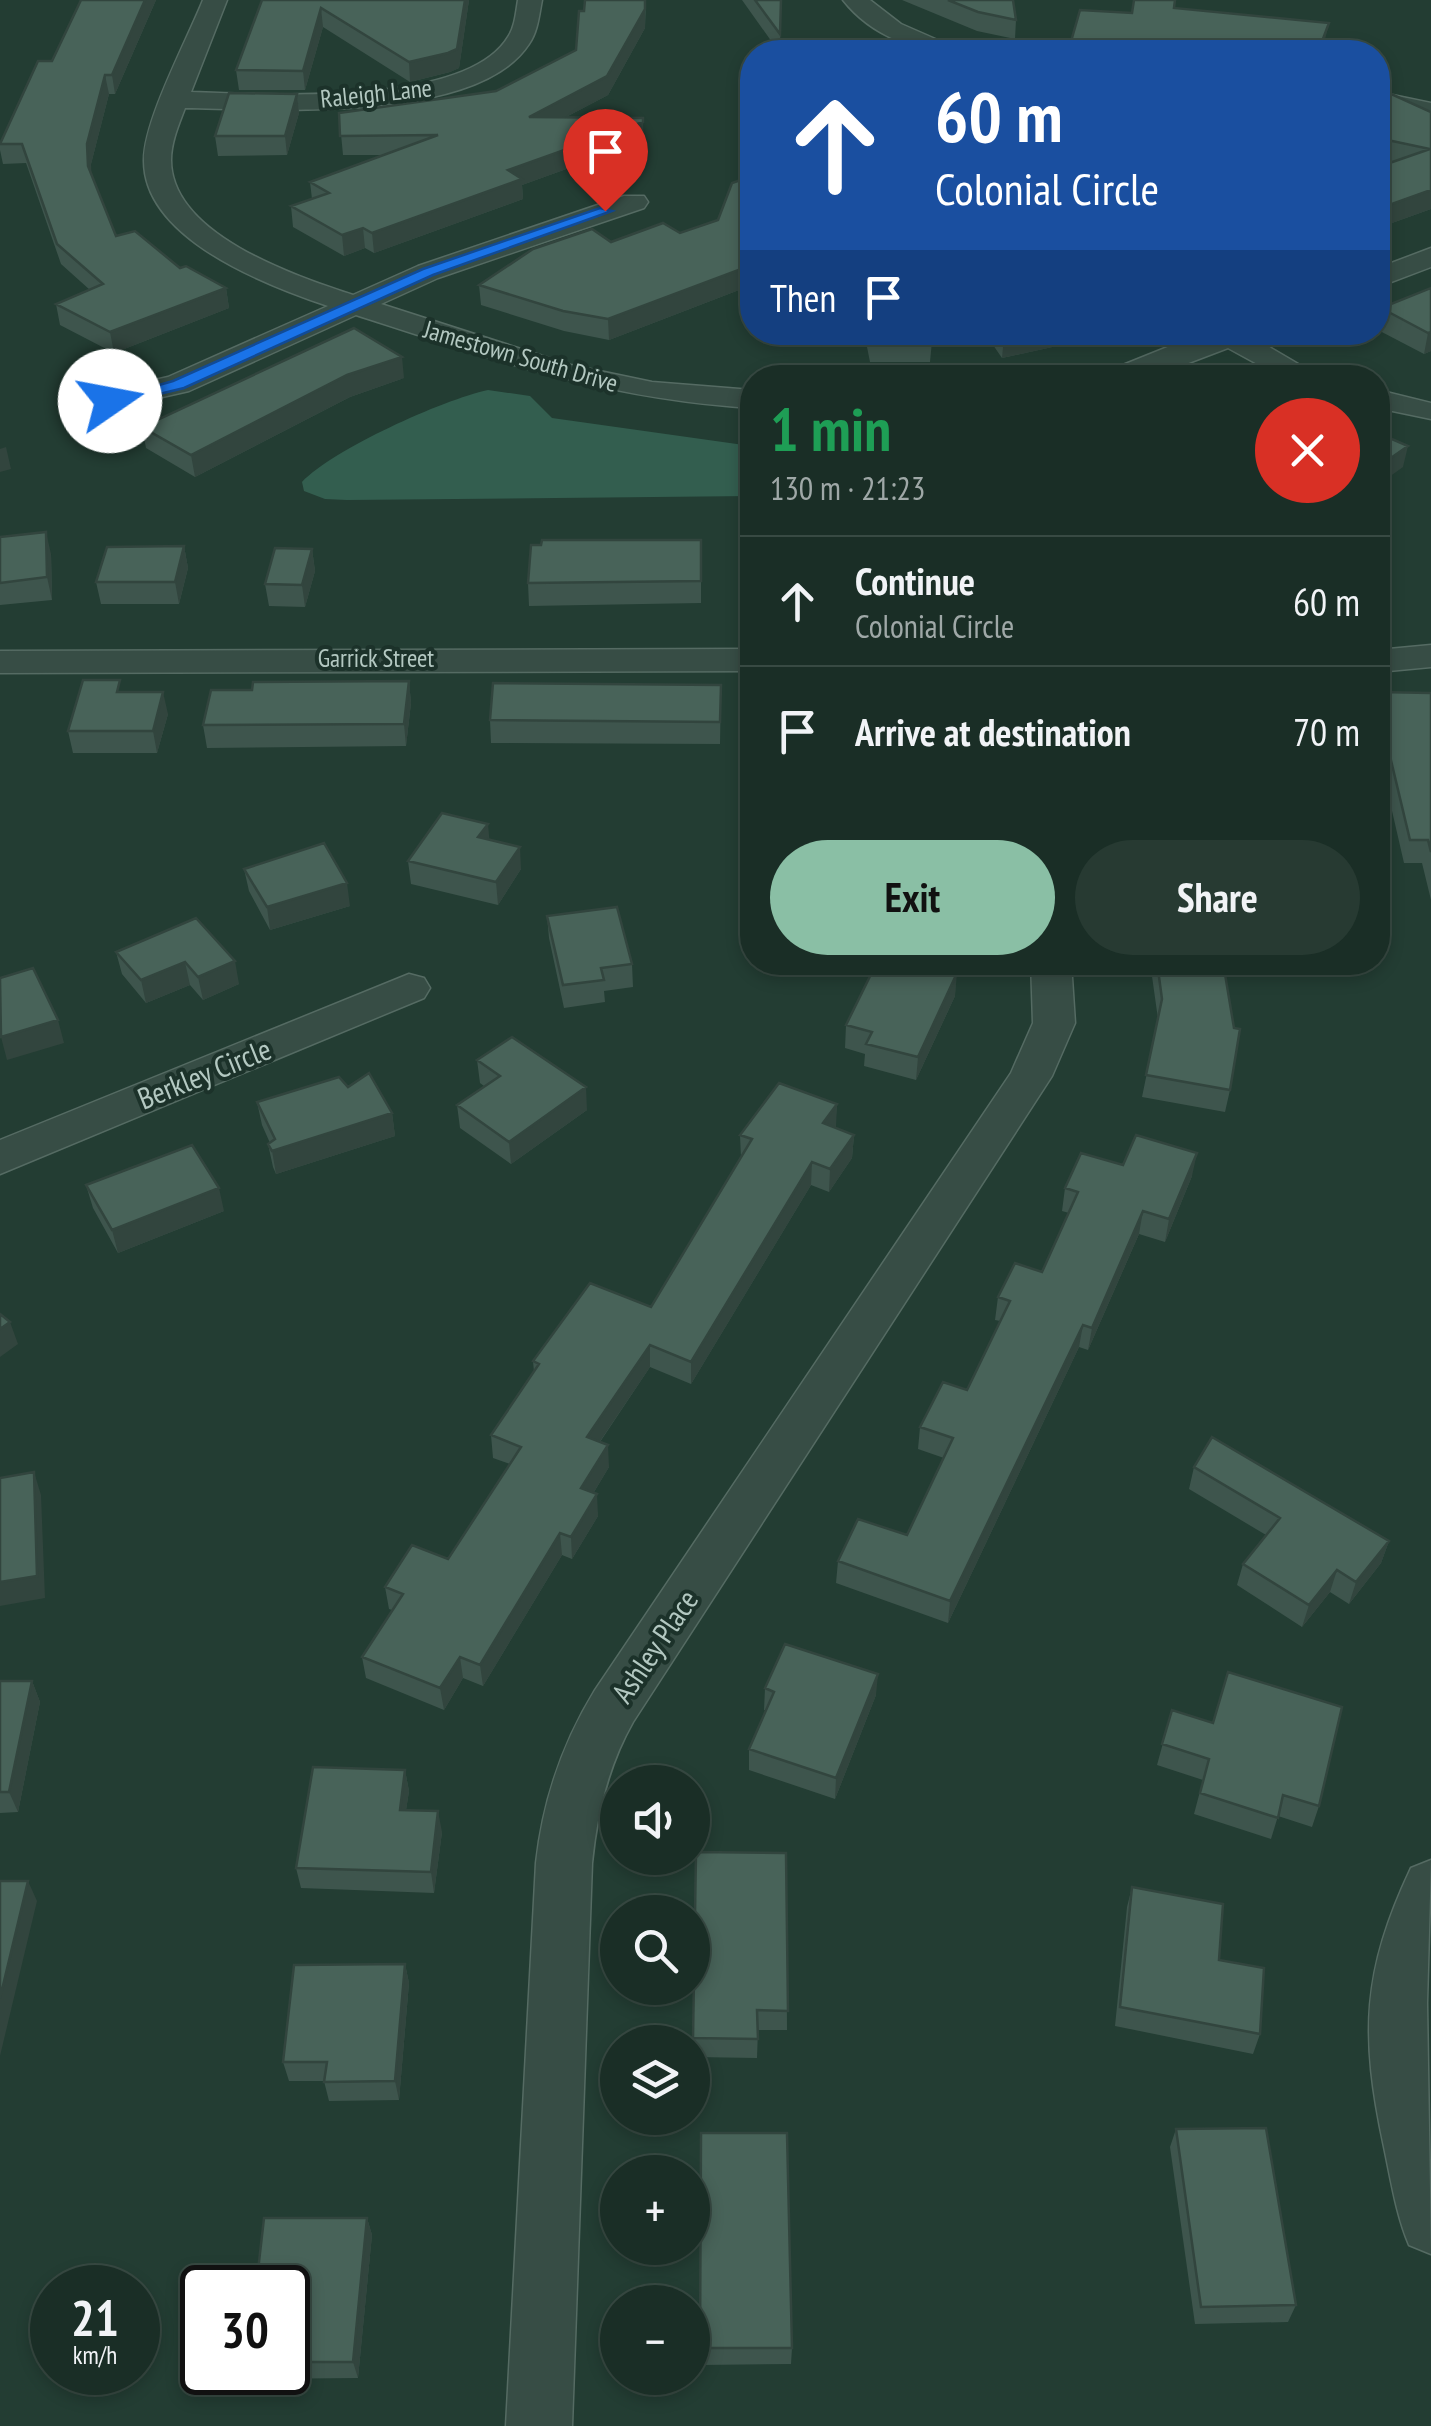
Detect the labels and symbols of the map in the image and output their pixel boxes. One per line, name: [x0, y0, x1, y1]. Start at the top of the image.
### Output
street label: Raleigh Lane: [319, 71, 433, 115]
pin: [563, 109, 648, 212]
street label: Jamestown South Drive: [419, 313, 622, 399]
position arrow: [58, 349, 162, 453]
street label: Garrick Street: [318, 642, 434, 674]
street label: Berkley Circle: [132, 1029, 276, 1117]
street label: Ashley Place: [602, 1582, 706, 1710]
speed limit sign: 30: [180, 2265, 310, 2395]

